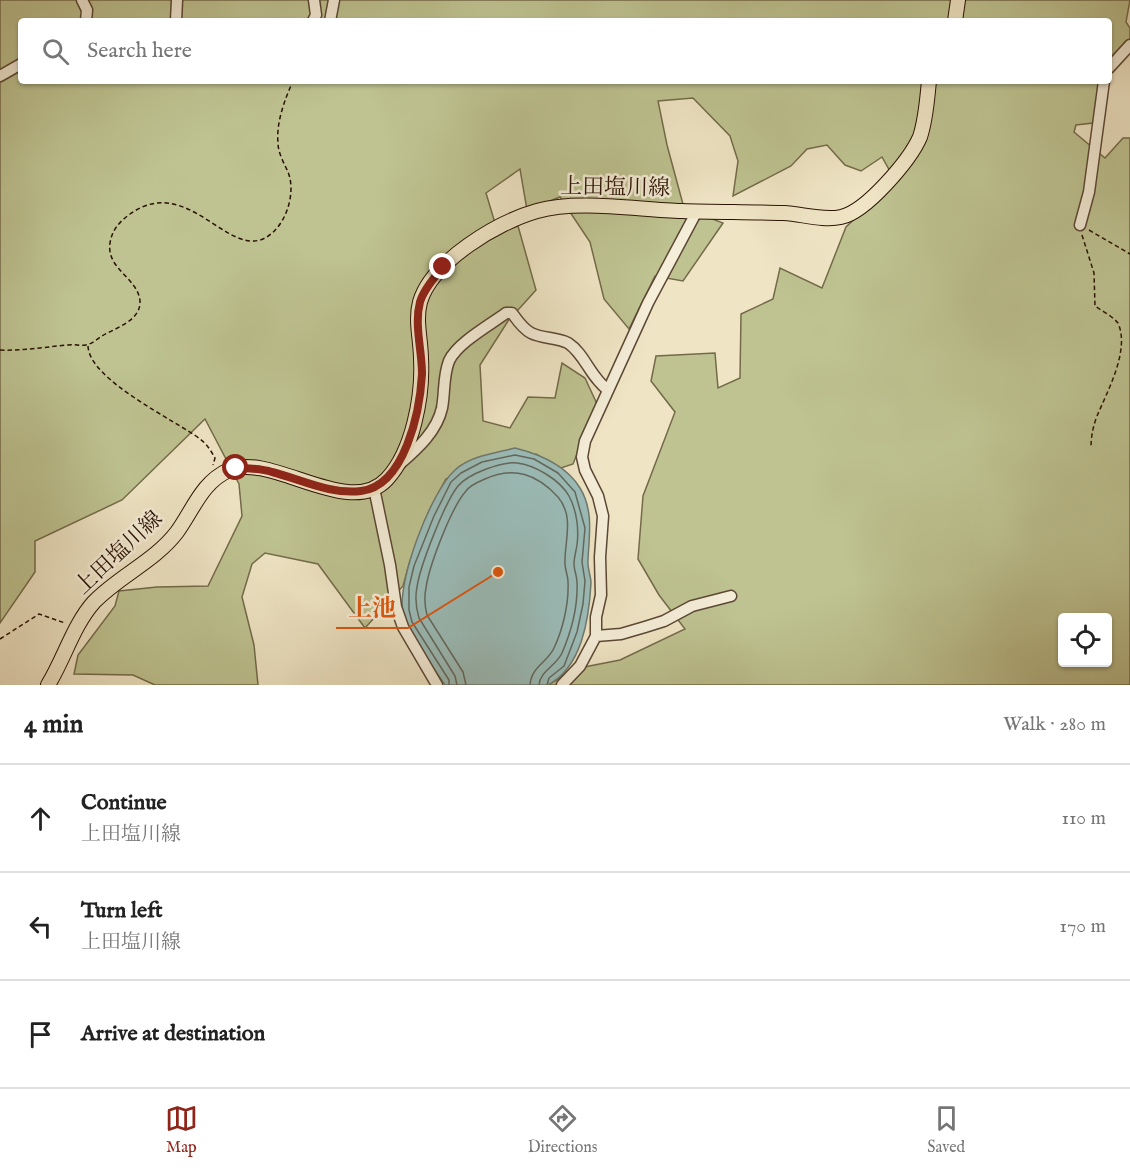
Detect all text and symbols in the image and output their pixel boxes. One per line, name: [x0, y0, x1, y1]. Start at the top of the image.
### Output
search box: [18, 18, 1112, 84]
icon: search: [39, 35, 72, 68]
text: Search here: [87, 37, 192, 65]
street label: 上田塩川線: [560, 173, 670, 203]
route end: [429, 253, 455, 279]
route start: [222, 454, 248, 480]
street label: 上田塩川線: [69, 505, 169, 601]
callout: 上池: [336, 586, 408, 628]
text: 上池: [348, 594, 396, 625]
map controls: [1058, 613, 1112, 667]
button: locate: [1058, 613, 1112, 667]
text: 4 min: [24, 708, 83, 741]
text: Walk · 280 m: [1003, 712, 1106, 737]
text: Continue: [81, 789, 167, 817]
icon: ahead: [24, 802, 57, 835]
text: 110 m: [1062, 806, 1106, 831]
text: 上田塩川線: [81, 822, 181, 847]
text: Turn left: [81, 897, 163, 925]
icon: left: [24, 910, 57, 943]
text: 170 m: [1060, 914, 1106, 939]
text: 上田塩川線: [81, 930, 181, 955]
icon: arrive: [24, 1018, 57, 1051]
text: Arrive at destination: [81, 1020, 265, 1048]
tab: Map: [165, 1102, 198, 1158]
tab: Directions: [528, 1102, 597, 1158]
tab: Saved: [927, 1102, 965, 1158]

